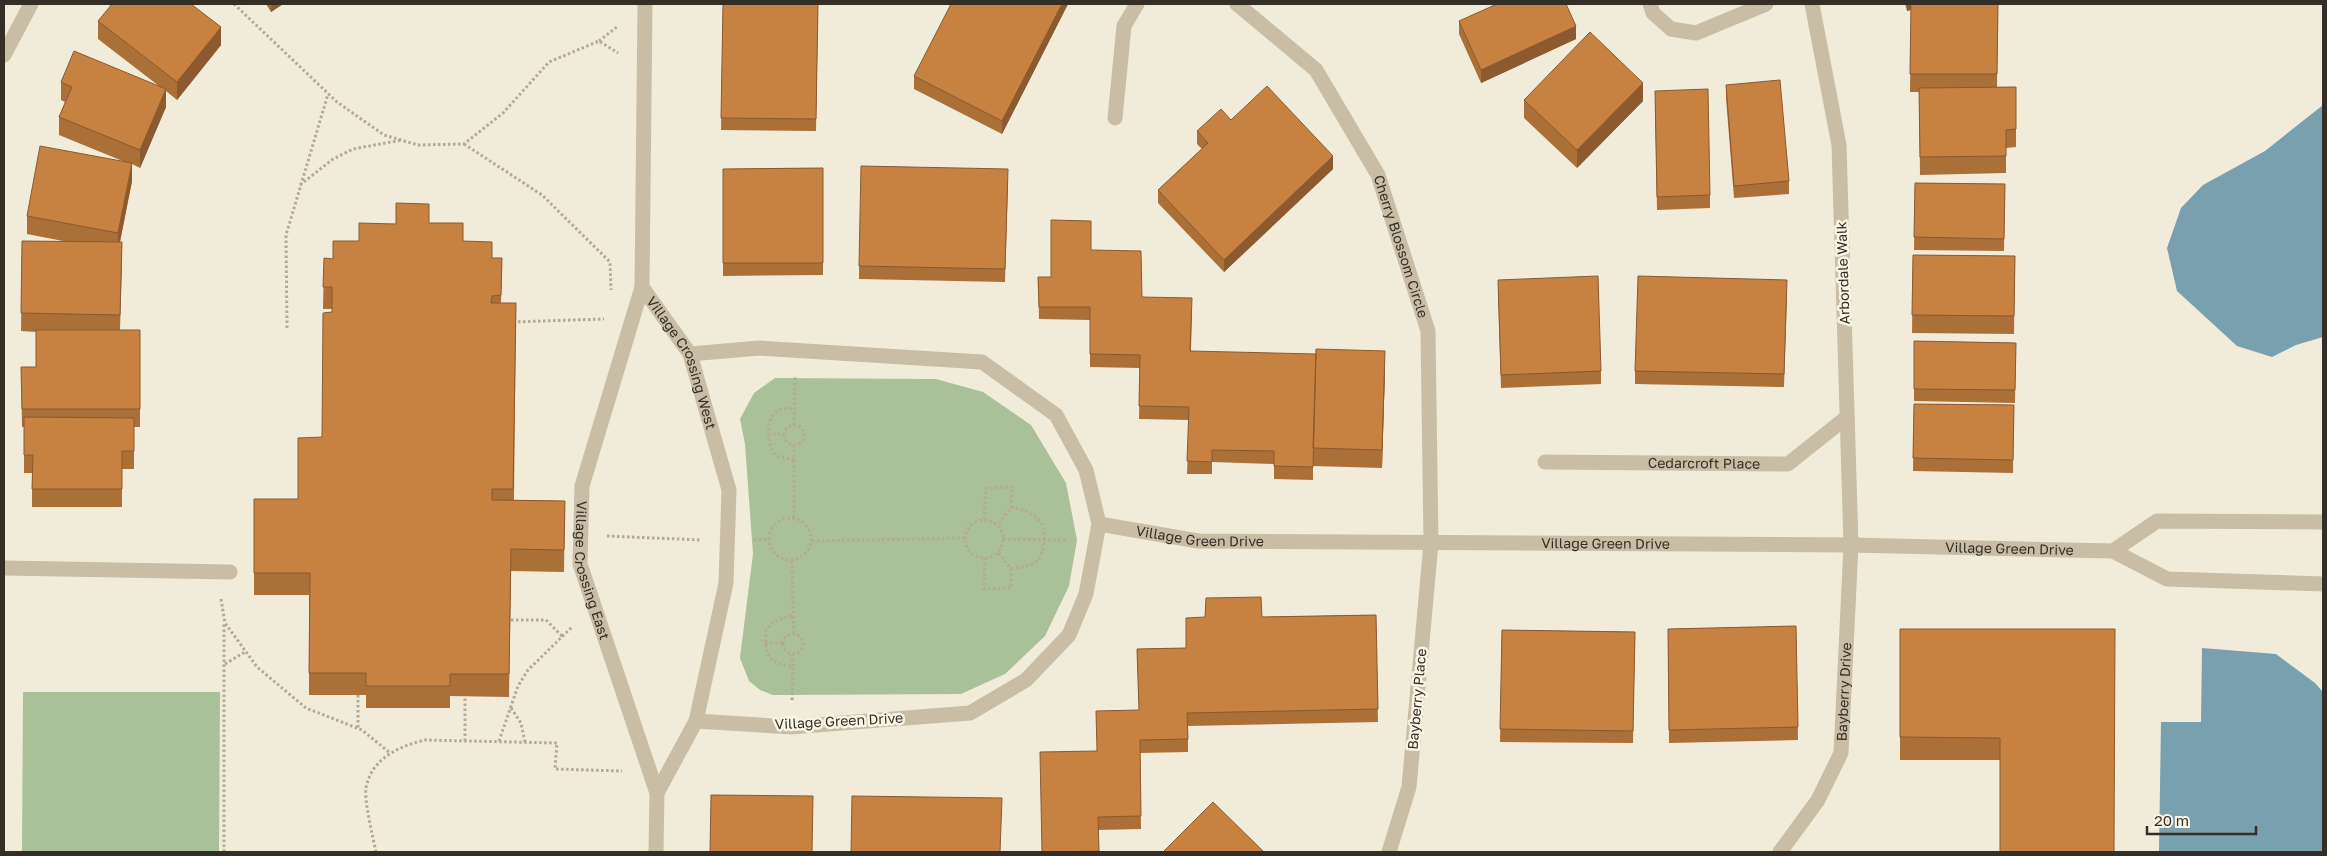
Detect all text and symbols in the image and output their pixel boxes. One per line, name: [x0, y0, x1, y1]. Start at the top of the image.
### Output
street label: Cherry Blossom Circle: [1371, 173, 1432, 320]
street label: Arbordale Walk: [1832, 221, 1853, 325]
street label: Village Crossing West: [643, 293, 720, 431]
street label: Cedarcroft Place: [1648, 454, 1760, 472]
street label: Village Crossing East: [572, 501, 614, 642]
street label: Village Green Drive: [1135, 522, 1264, 549]
street label: Village Green Drive: [1541, 534, 1670, 552]
street label: Village Green Drive: [1945, 538, 2074, 558]
street label: Bayberry Drive: [1833, 642, 1854, 742]
street label: Bayberry Place: [1404, 648, 1429, 750]
street label: Village Green Drive: [774, 709, 904, 732]
scale bar: [2147, 804, 2256, 836]
text: 20 m: [2154, 811, 2189, 829]

